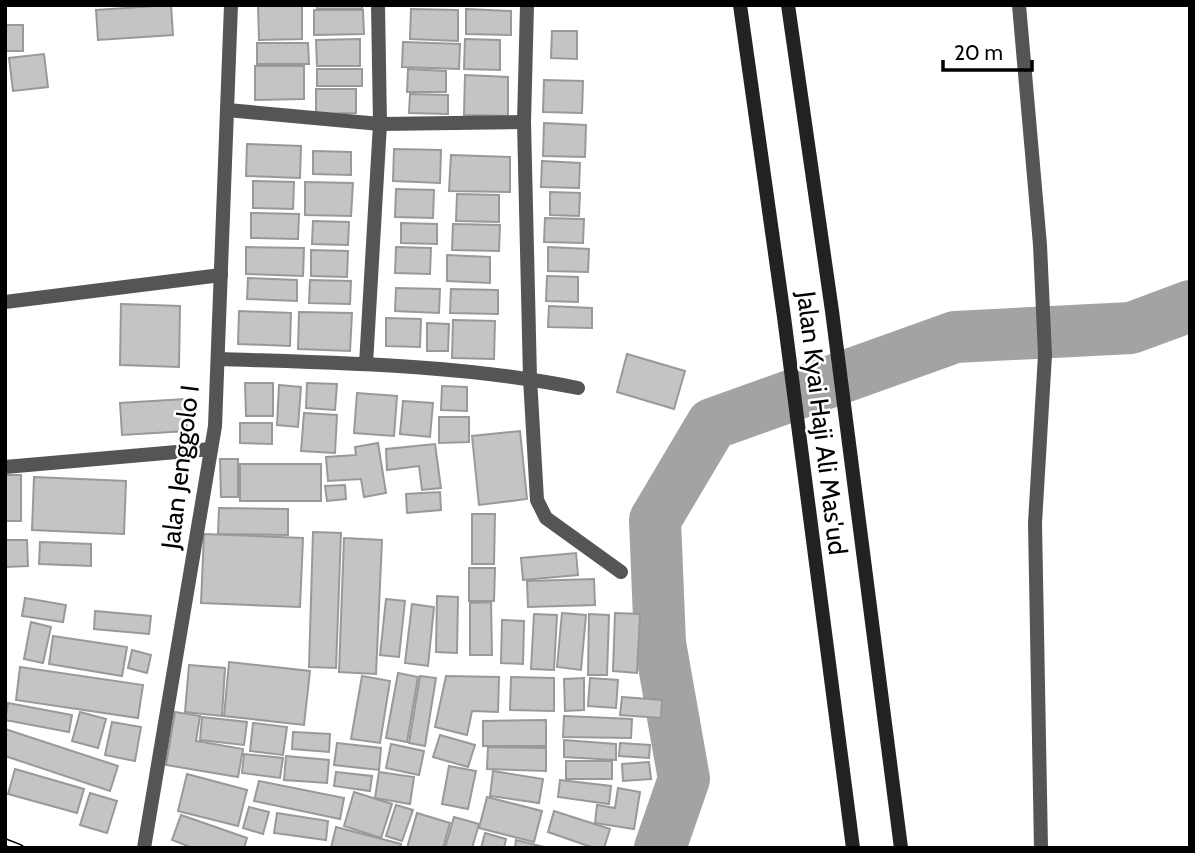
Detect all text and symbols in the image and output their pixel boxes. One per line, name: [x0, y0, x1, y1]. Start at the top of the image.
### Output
scale bar: [943, 28, 1032, 72]
text: 20 m: [954, 40, 1003, 65]
street label: Jalan Kyai Haji Ali Mas'ud: [790, 288, 854, 557]
street label: Jalan Jenggolo I: [154, 383, 206, 552]

